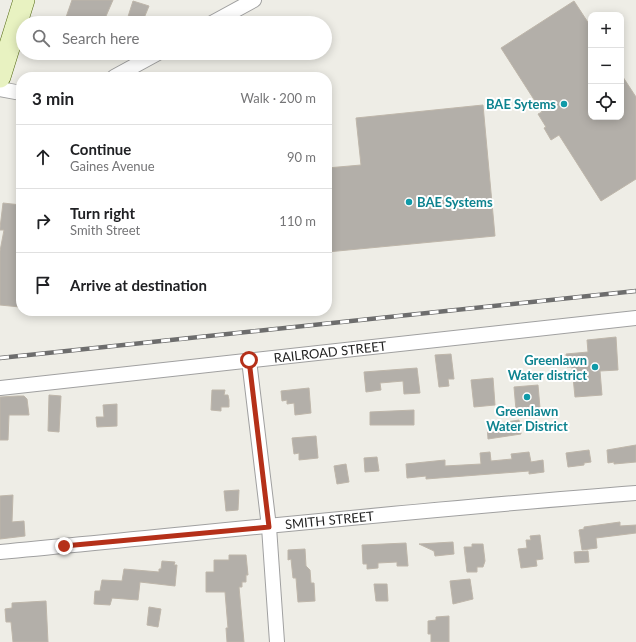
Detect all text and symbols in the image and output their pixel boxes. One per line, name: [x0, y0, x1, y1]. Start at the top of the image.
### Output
map controls: [588, 12, 624, 120]
button: +: [588, 12, 624, 48]
search box: [16, 16, 332, 60]
icon: search: [30, 27, 52, 49]
text: Search here: [62, 29, 139, 47]
button: −: [588, 48, 624, 84]
button: locate: [588, 84, 624, 120]
text: 3 min: [32, 88, 74, 109]
text: Walk · 200 m: [240, 90, 316, 106]
place label: BAE Sytems: [486, 96, 556, 112]
marker: BAE Sytems: [559, 99, 569, 109]
text: Continue: [70, 140, 131, 158]
icon: ahead: [32, 146, 54, 168]
text: 90 m: [287, 149, 316, 165]
text: Gaines Avenue: [70, 158, 155, 174]
place label: BAE Systems: [417, 194, 493, 210]
marker: BAE Systems: [404, 197, 414, 207]
text: Turn right: [70, 204, 135, 222]
icon: right: [32, 210, 54, 232]
text: 110 m: [279, 213, 316, 229]
text: Smith Street: [70, 222, 140, 238]
icon: arrive: [32, 274, 54, 296]
text: Arrive at destination: [70, 276, 207, 294]
street label: RAILROAD STREET: [273, 338, 387, 366]
route start: [240, 351, 258, 369]
place label: Greenlawn Water district: [508, 352, 587, 383]
marker: Greenlawn Water district: [590, 362, 600, 372]
marker: Greenlawn Water District: [522, 392, 532, 402]
place label: Greenlawn Water District: [486, 403, 568, 434]
street label: SMITH STREET: [284, 508, 375, 532]
route end: [55, 537, 73, 555]

